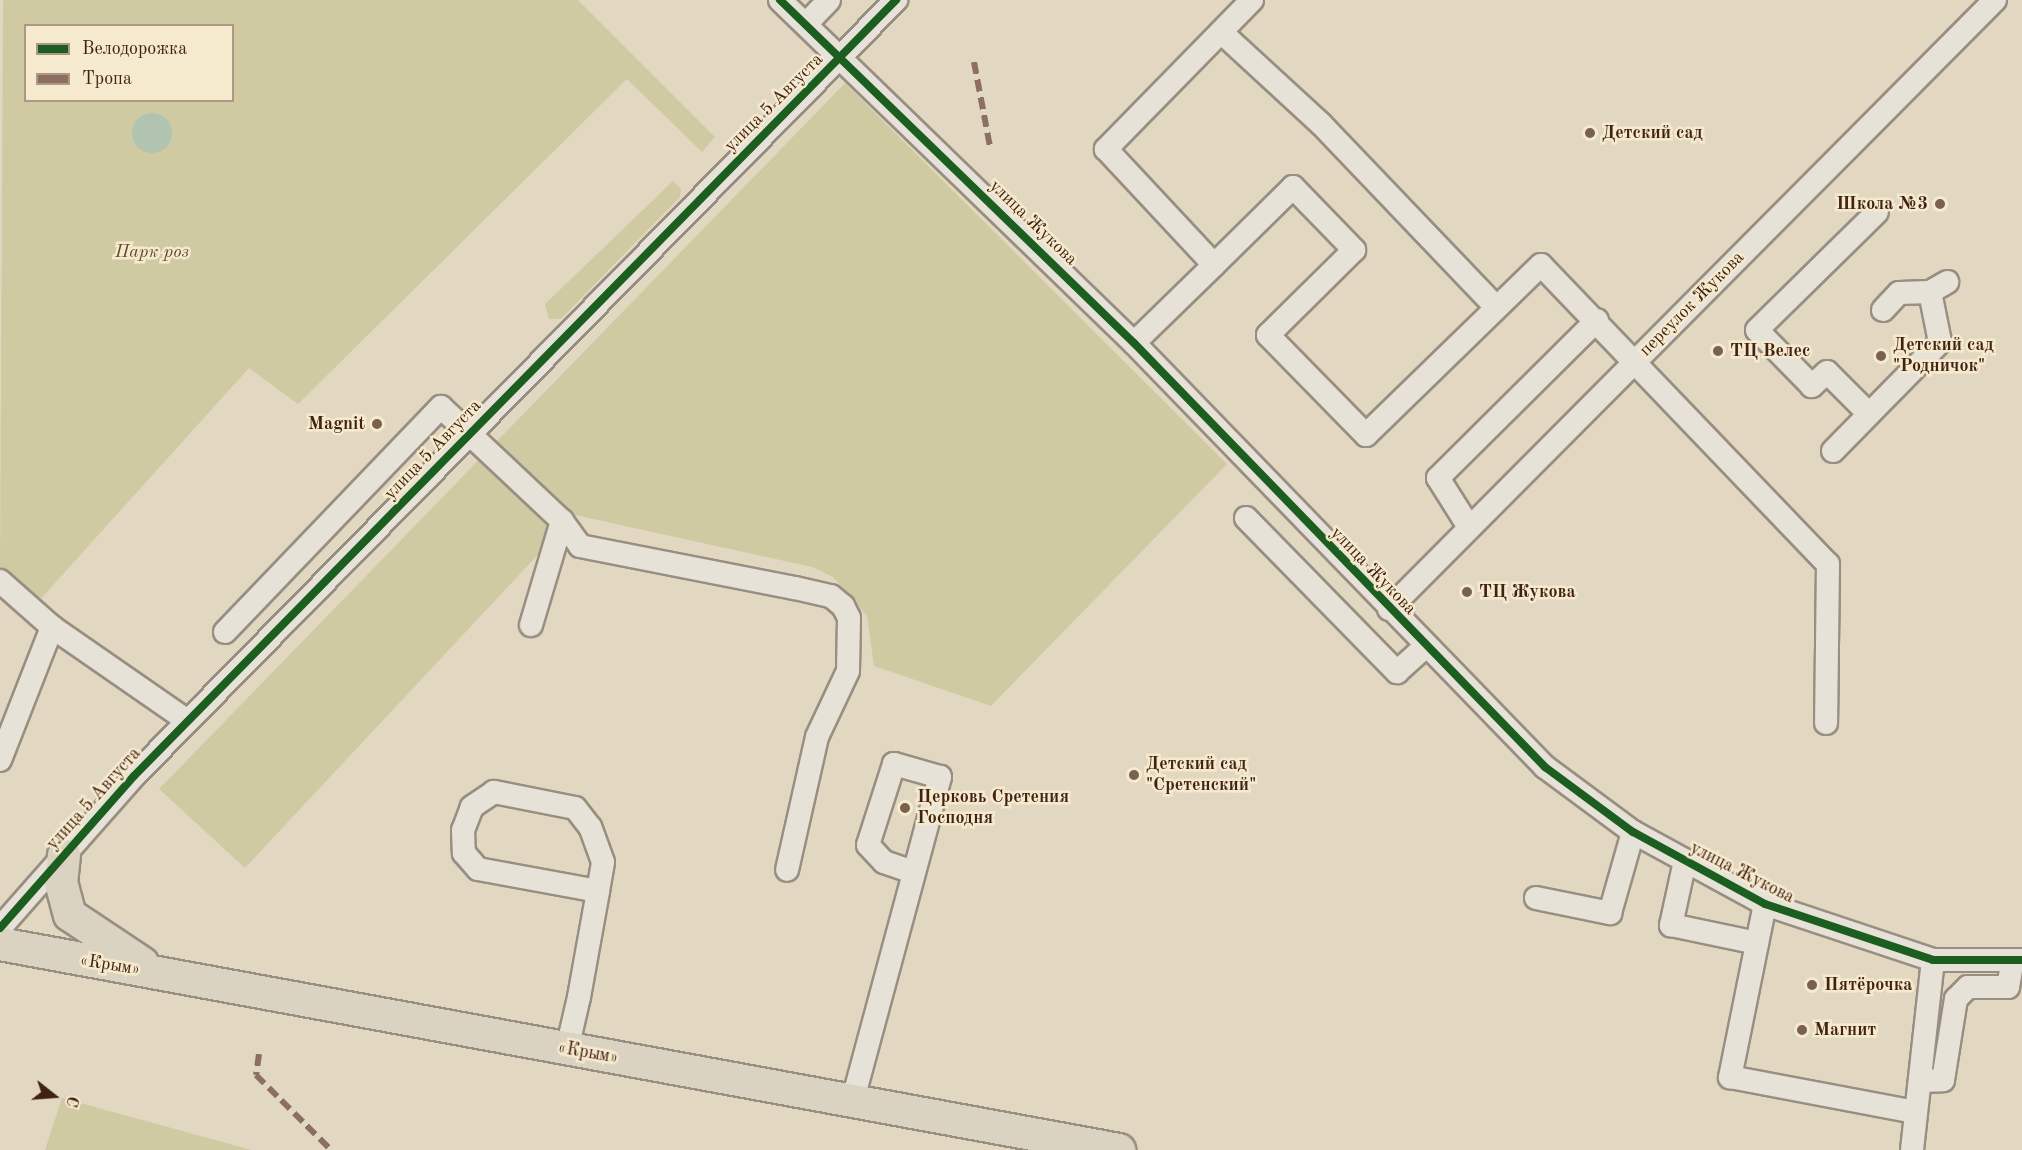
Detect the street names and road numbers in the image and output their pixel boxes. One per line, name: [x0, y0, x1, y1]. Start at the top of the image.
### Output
street label: улица 5 Августа: [720, 49, 828, 157]
street label: улица Жукова: [984, 176, 1082, 270]
street label: переулок Жукова: [1635, 247, 1749, 361]
street label: улица 5 Августа: [380, 395, 486, 505]
street label: улица Жукова: [1326, 522, 1420, 620]
street label: улица 5 Августа: [42, 743, 146, 855]
street label: улица Жукова: [1686, 837, 1798, 909]
street label: «Крым»: [78, 950, 142, 980]
street label: «Крым»: [556, 1037, 620, 1069]

